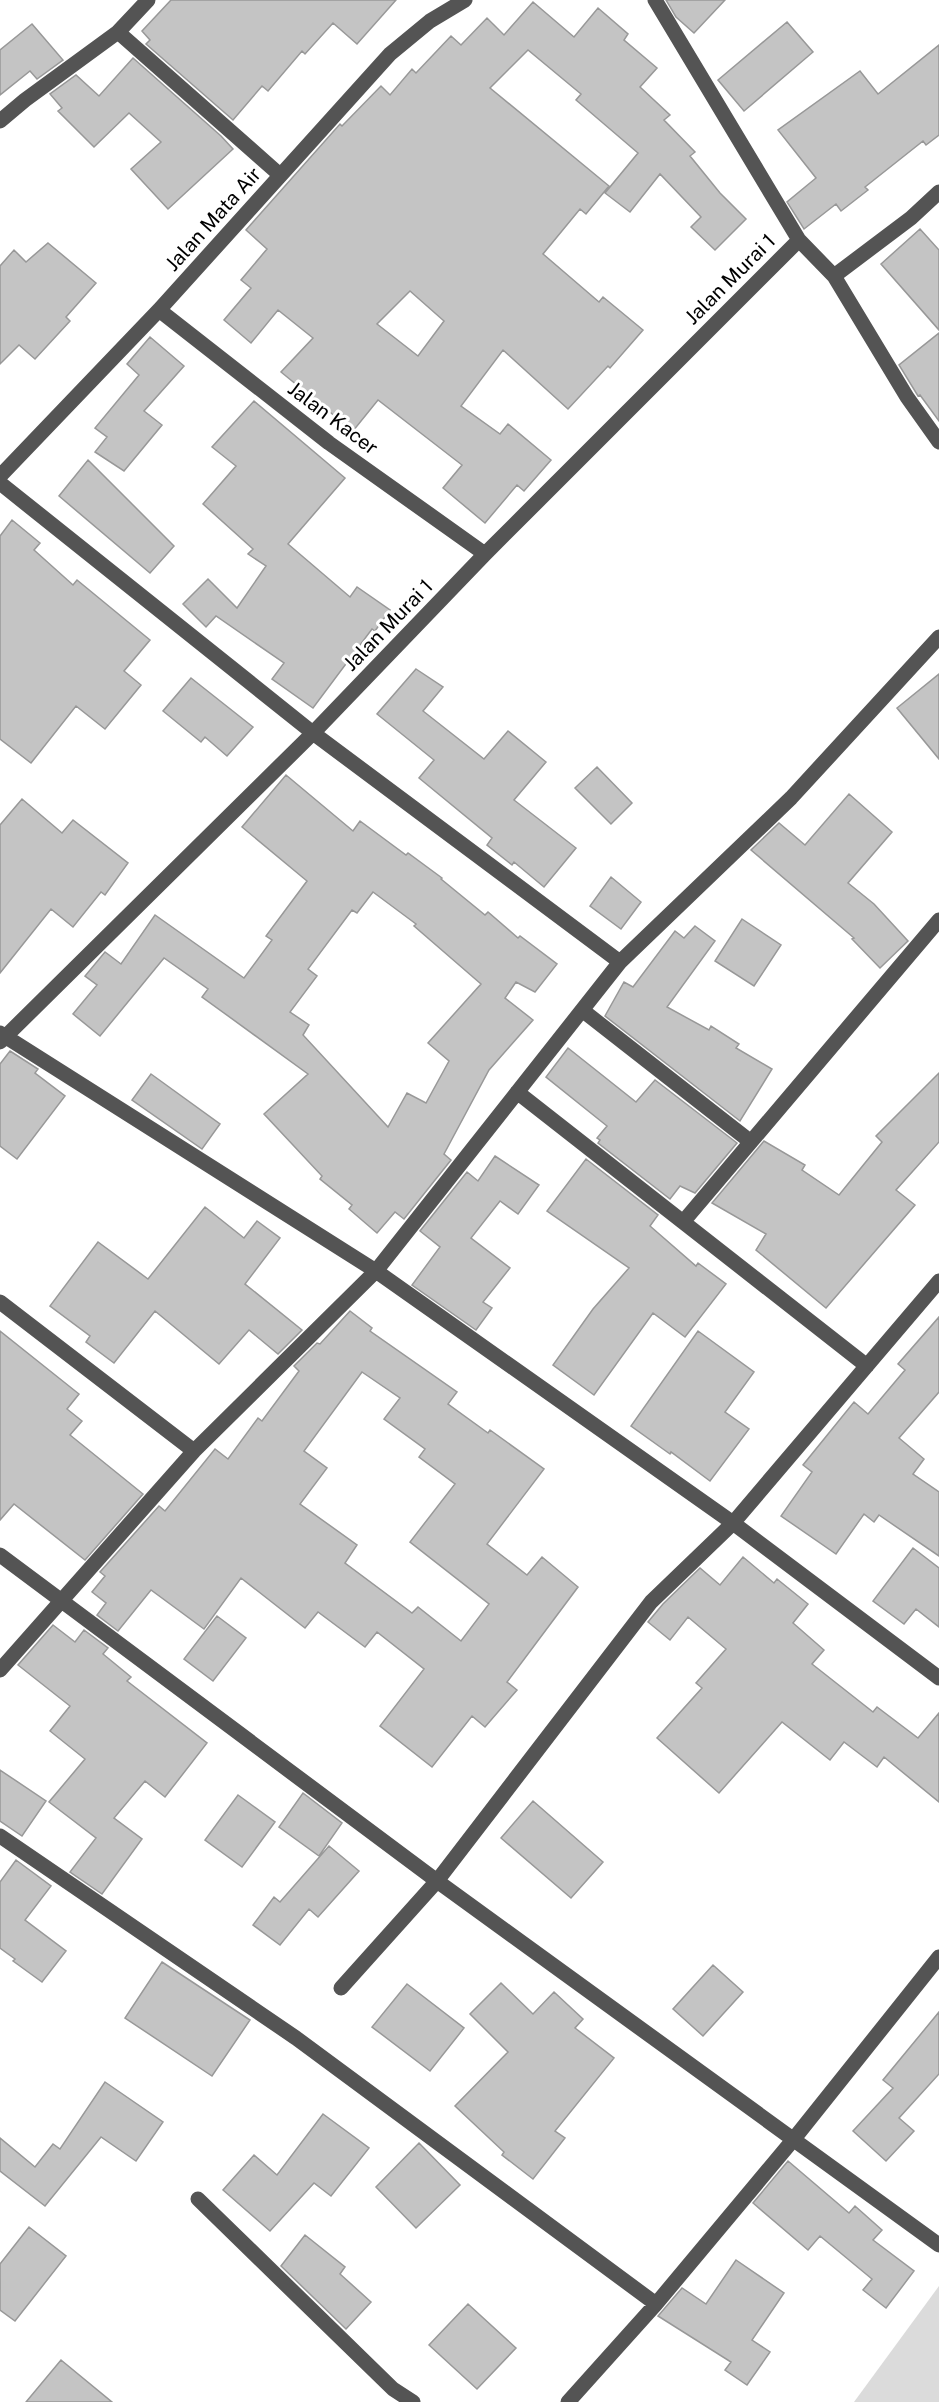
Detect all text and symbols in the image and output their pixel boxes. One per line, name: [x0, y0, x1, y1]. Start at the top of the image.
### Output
street label: Jalan Mata Air: [160, 162, 266, 276]
street label: Jalan Murai 1: [680, 229, 780, 329]
street label: Jalan Kacer: [283, 376, 383, 460]
street label: Jalan Murai 1: [338, 574, 438, 676]

